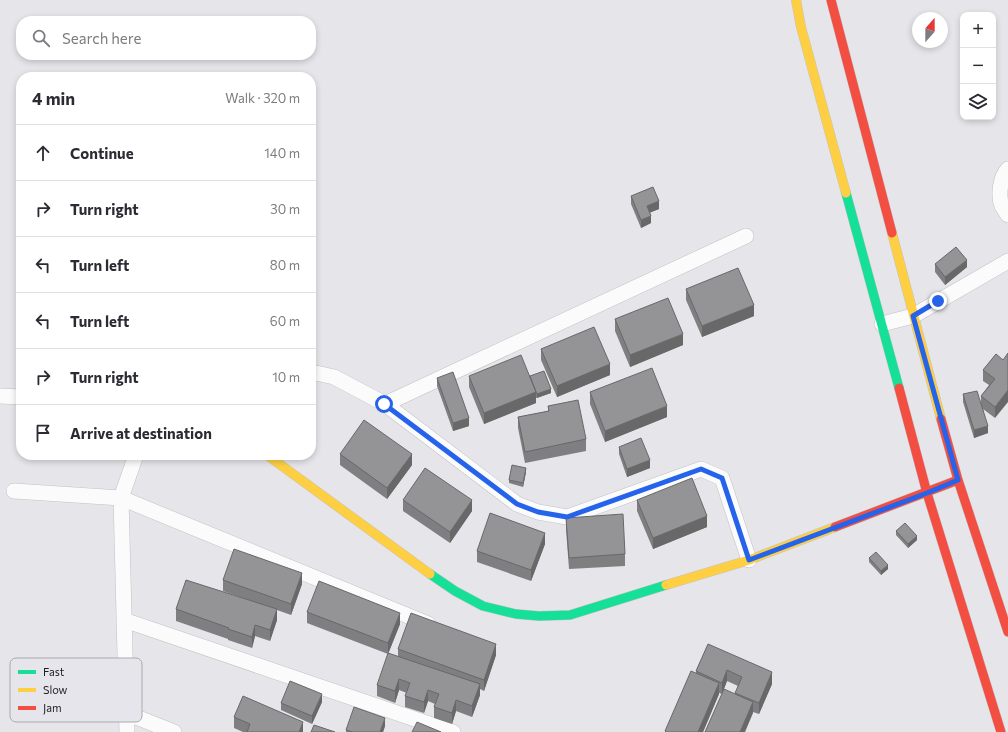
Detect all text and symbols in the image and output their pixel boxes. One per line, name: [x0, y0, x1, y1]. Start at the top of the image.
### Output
north arrow: [912, 12, 948, 48]
map controls: [960, 12, 996, 120]
button: +: [960, 12, 996, 48]
search box: [16, 16, 316, 60]
icon: search: [30, 27, 52, 49]
text: Search here: [62, 29, 141, 47]
button: −: [960, 48, 996, 84]
button: layers: [960, 84, 996, 120]
text: 4 min: [32, 88, 75, 109]
text: Walk · 320 m: [225, 90, 300, 106]
icon: ahead: [32, 142, 54, 164]
text: Continue: [70, 144, 134, 162]
text: 140 m: [264, 145, 300, 161]
icon: right: [32, 198, 54, 220]
text: Turn right: [70, 200, 139, 218]
text: 30 m: [270, 201, 300, 217]
icon: left: [32, 254, 54, 276]
text: Turn left: [70, 256, 129, 274]
text: 80 m: [270, 257, 300, 273]
route end: [929, 292, 947, 310]
icon: left: [32, 310, 54, 332]
text: Turn left: [70, 312, 129, 330]
text: 60 m: [270, 313, 300, 329]
icon: right: [32, 366, 54, 388]
text: Turn right: [70, 368, 139, 386]
text: 10 m: [272, 369, 300, 385]
route start: [375, 395, 393, 413]
icon: arrive: [32, 422, 54, 444]
text: Arrive at destination: [70, 424, 212, 442]
legend: [10, 658, 142, 722]
text: Fast: [43, 665, 65, 678]
text: Slow: [43, 683, 68, 696]
text: Jam: [43, 701, 62, 715]

